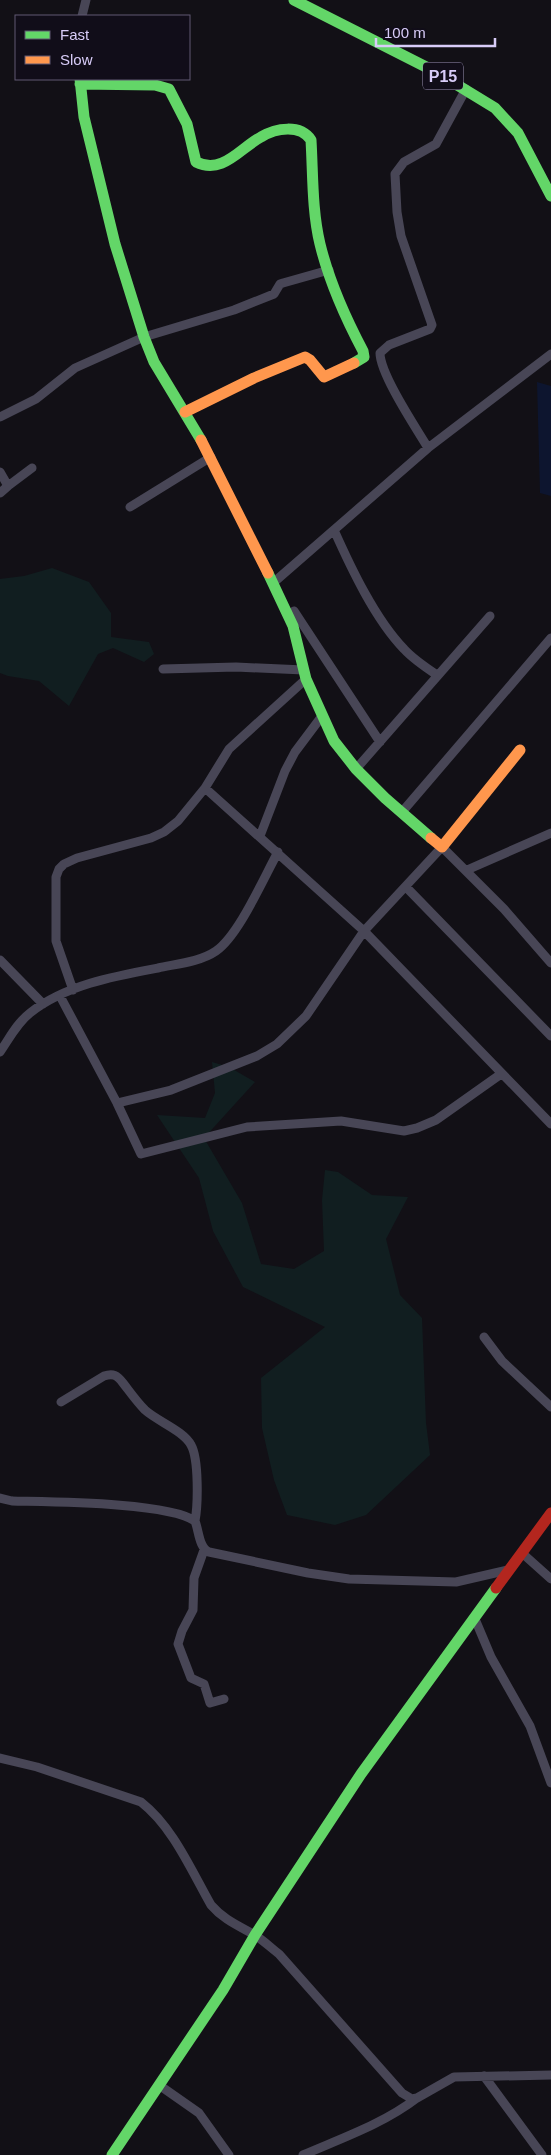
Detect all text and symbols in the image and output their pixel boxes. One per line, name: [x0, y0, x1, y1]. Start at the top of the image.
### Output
legend: [15, 15, 190, 80]
scale bar: [376, 15, 495, 47]
text: 100 m: [384, 24, 426, 41]
text: Fast: [60, 26, 90, 43]
text: Slow: [60, 51, 93, 68]
road number: P15: [423, 62, 463, 90]

